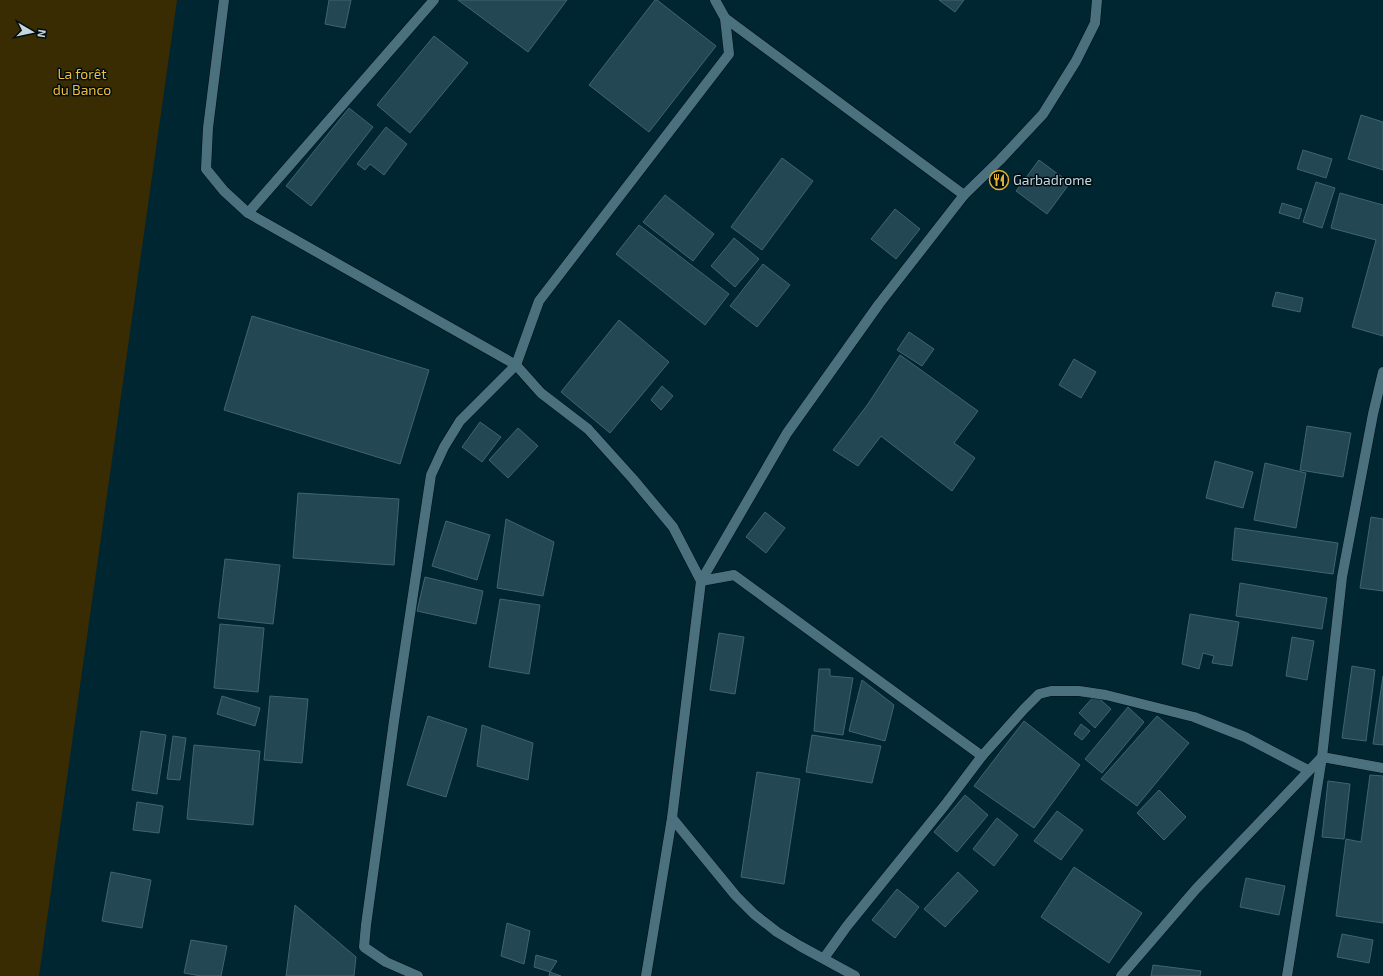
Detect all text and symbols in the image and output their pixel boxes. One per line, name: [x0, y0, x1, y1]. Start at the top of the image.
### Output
north arrow: [12, 12, 52, 52]
text: N: [35, 29, 49, 39]
park label: La forêt du Banco: [53, 65, 111, 98]
restaurant icon: Garbadrome: [988, 169, 1010, 191]
place label: Garbadrome: [1013, 171, 1092, 188]

